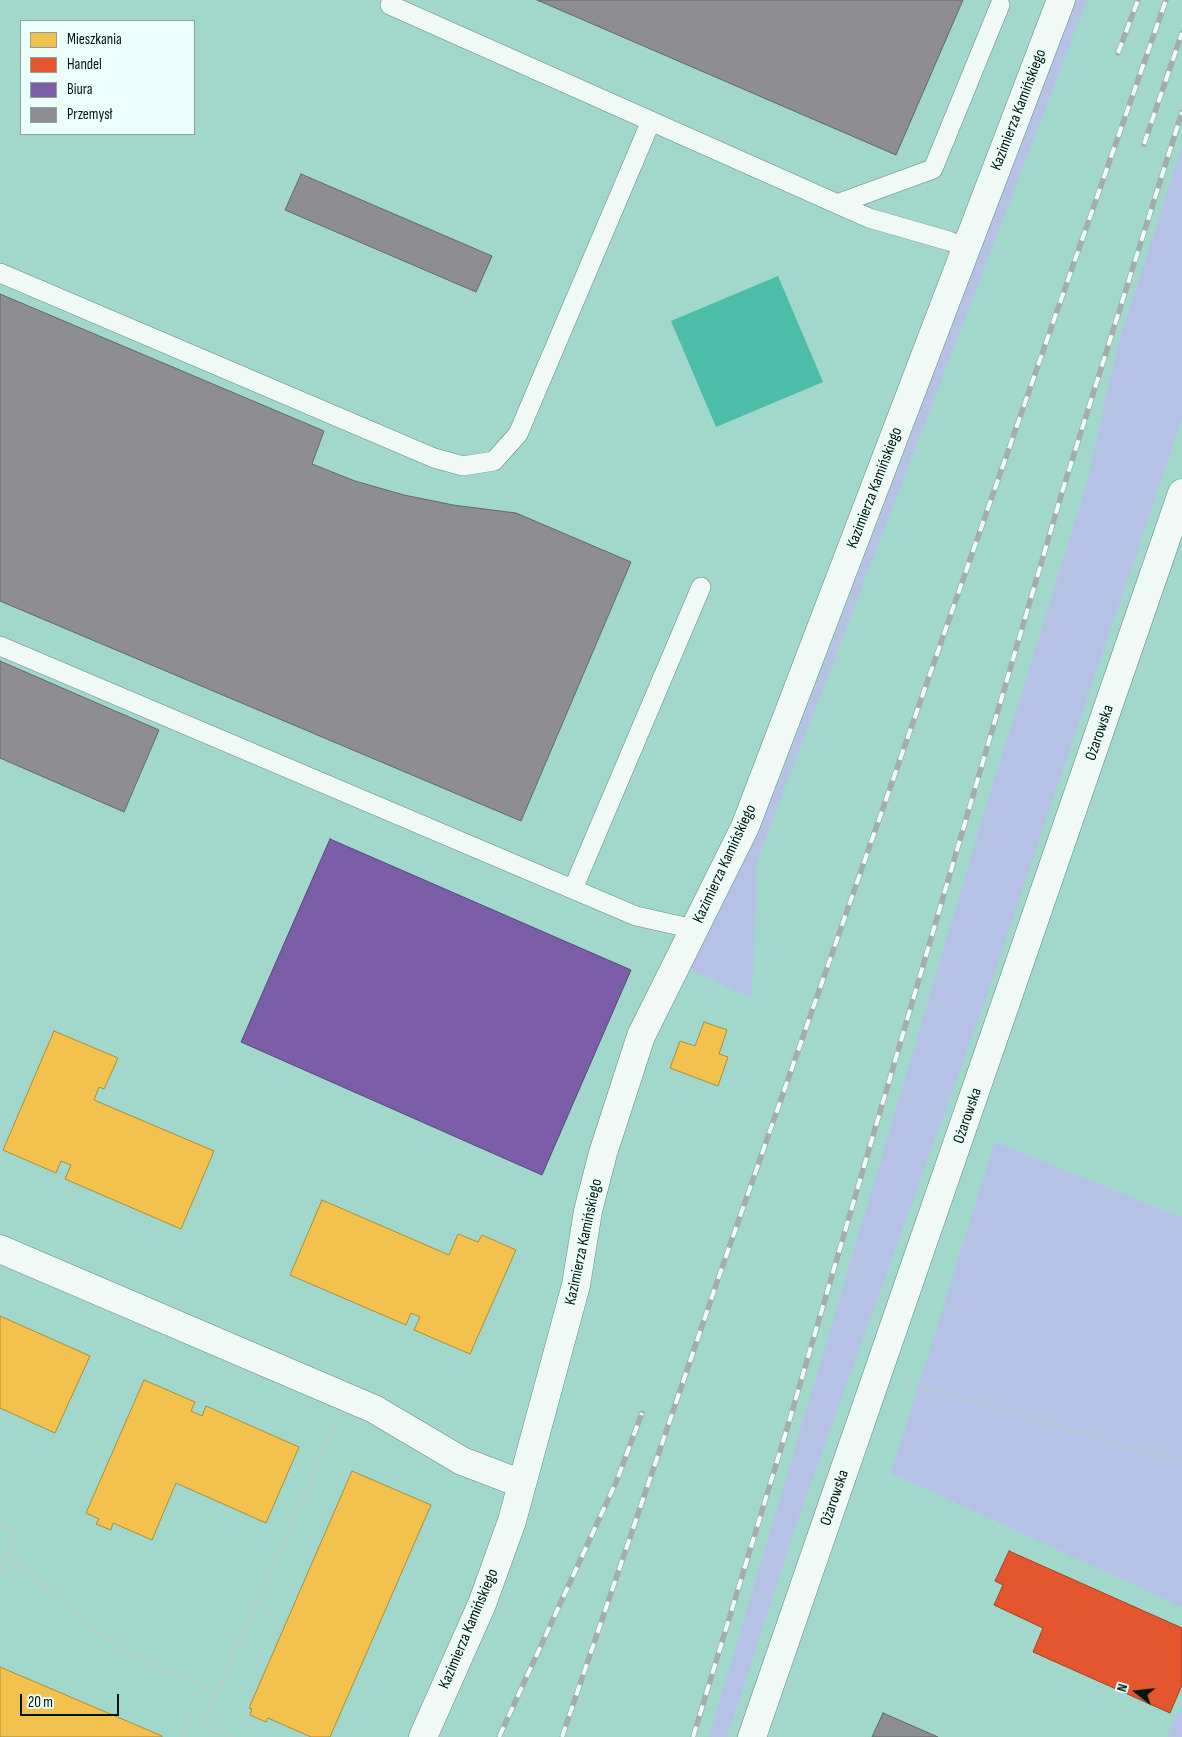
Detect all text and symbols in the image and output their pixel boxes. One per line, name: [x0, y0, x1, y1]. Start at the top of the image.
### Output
legend: [20, 20, 195, 135]
text: Mieszkania: [67, 30, 122, 49]
street label: Kazimierza Kamińskiego: [987, 47, 1051, 173]
text: Handel: [67, 55, 102, 74]
text: Biura: [67, 80, 93, 99]
text: Przemysł: [67, 105, 112, 124]
street label: Kazimierza Kamińskiego: [843, 425, 907, 551]
street label: Ożarowska: [1082, 703, 1118, 763]
street label: Kazimierza Kamińskiego: [689, 802, 761, 926]
street label: Ożarowska: [950, 1086, 986, 1146]
street label: Kazimierza Kamińskiego: [561, 1177, 607, 1307]
street label: Ożarowska: [817, 1468, 853, 1528]
street label: Kazimierza Kamińskiego: [435, 1566, 503, 1692]
north arrow: [1112, 1667, 1162, 1717]
text: N: [1113, 1682, 1131, 1694]
scale bar: [22, 1684, 121, 1716]
text: 20 m: [28, 1693, 53, 1712]

